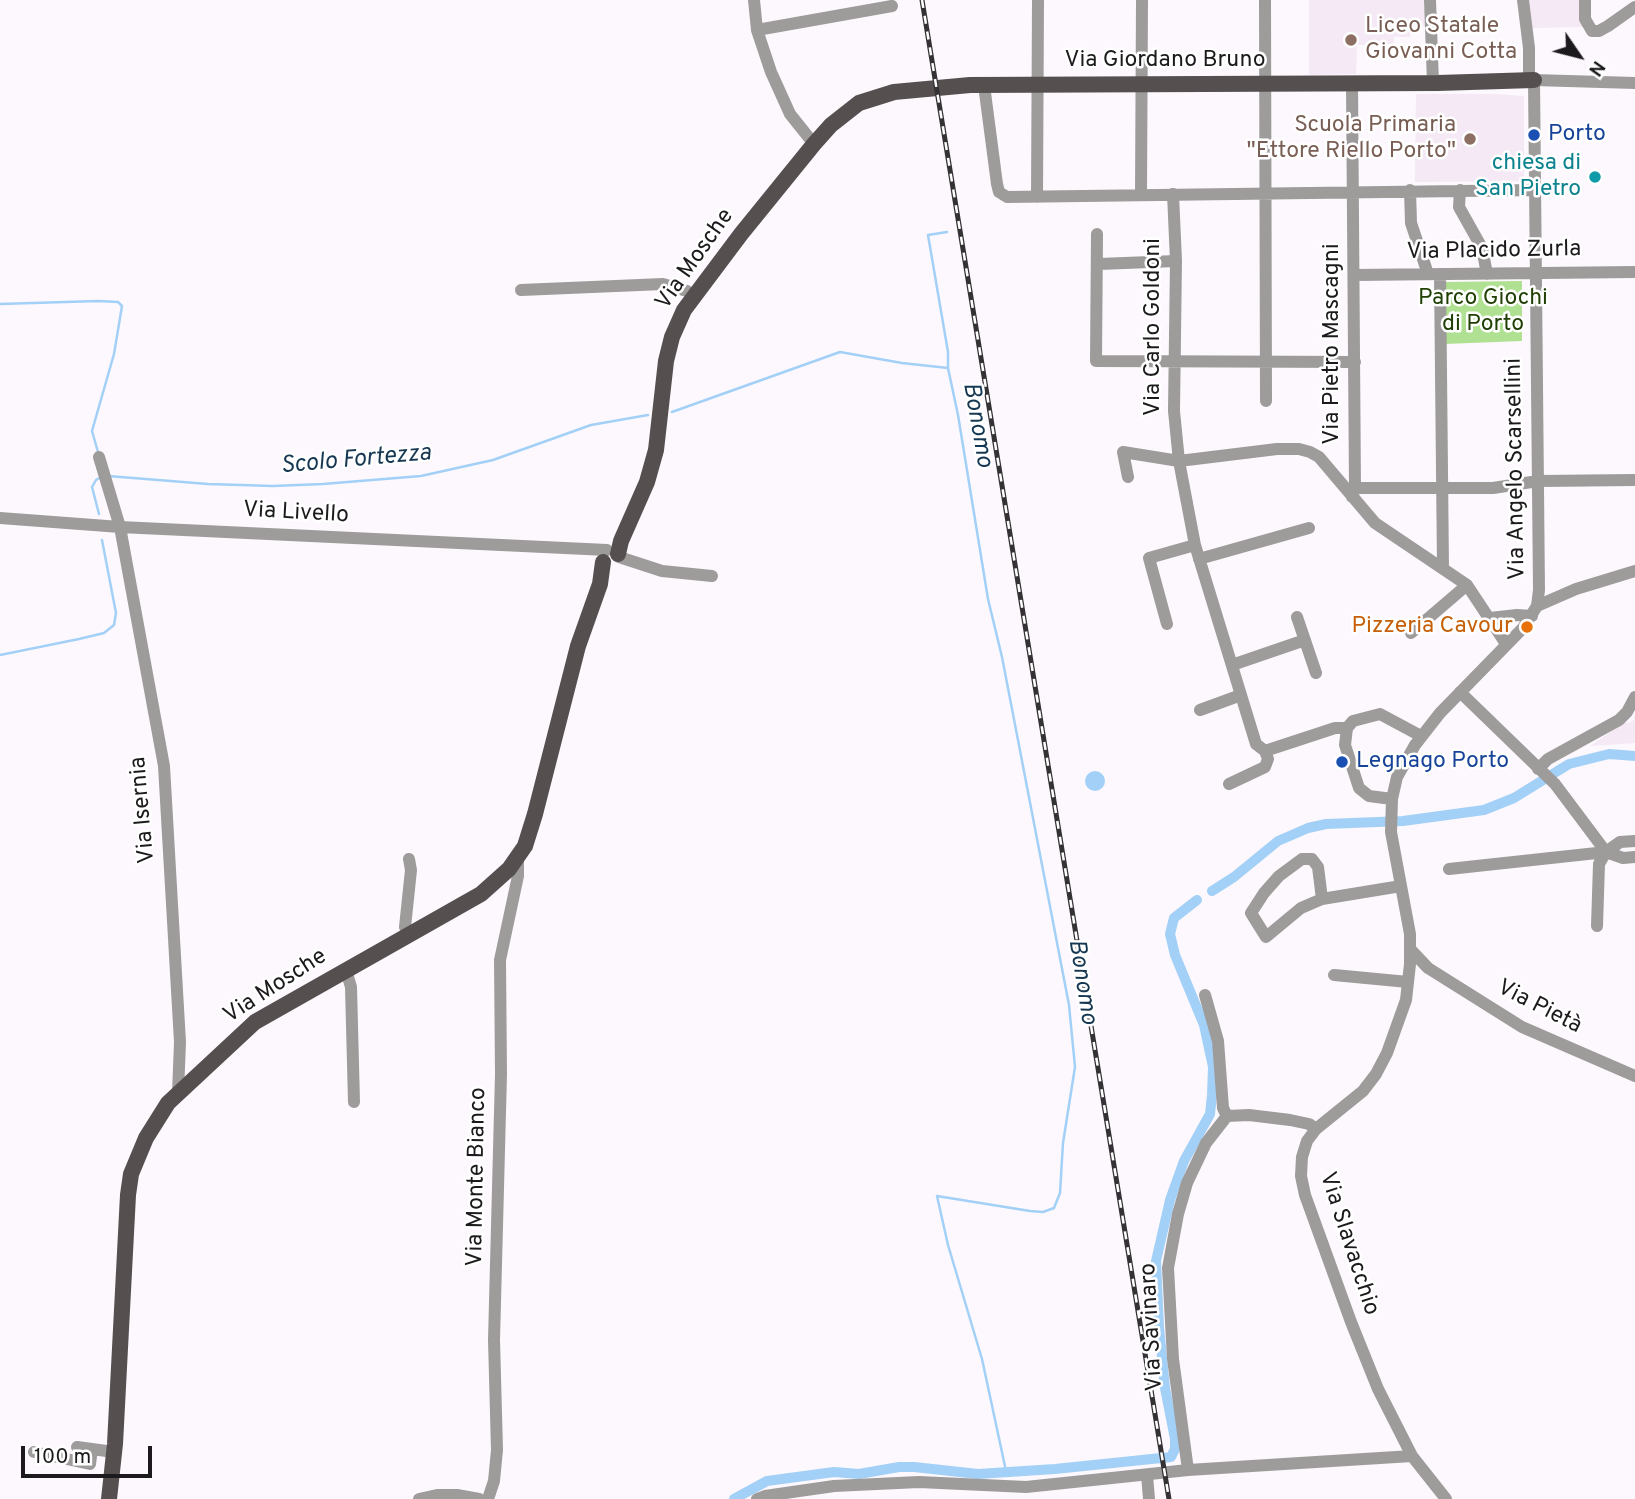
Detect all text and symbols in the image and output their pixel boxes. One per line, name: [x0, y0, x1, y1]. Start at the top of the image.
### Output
place label: Liceo Statale Giovanni Cotta: [1365, 13, 1517, 67]
north arrow: [1544, 21, 1614, 91]
marker: Liceo Statale Giovanni Cotta: [1343, 32, 1359, 48]
street label: Via Giordano Bruno: [1064, 47, 1266, 75]
text: N: [1582, 56, 1610, 81]
place label: Scuola Primaria "Ettore Riello Porto": [1246, 112, 1456, 166]
place label: Porto: [1548, 121, 1606, 149]
marker: Porto: [1526, 127, 1542, 143]
marker: Scuola Primaria "Ettore Riello Porto": [1462, 131, 1478, 147]
place label: chiesa di San Pietro: [1475, 150, 1581, 204]
marker: chiesa di San Pietro: [1587, 169, 1603, 185]
street label: Via Mosche: [651, 204, 741, 316]
street label: Via Placido Zurla: [1406, 237, 1582, 267]
street label: Via Carlo Goldoni: [1140, 238, 1168, 416]
street label: Via Pietro Mascagni: [1319, 243, 1347, 445]
park label: Parco Giochi di Porto: [1418, 285, 1548, 339]
street label: Via Angelo Scarsellini: [1501, 358, 1533, 580]
water label: Bonomo: [954, 380, 998, 470]
water label: Scolo Fortezza: [280, 440, 432, 482]
street label: Via Livello: [242, 497, 350, 531]
place label: Pizzeria Cavour: [1351, 613, 1513, 641]
marker: Pizzeria Cavour: [1519, 619, 1535, 635]
place label: Legnago Porto: [1356, 748, 1509, 776]
marker: Legnago Porto: [1334, 754, 1350, 770]
street label: Via Isernia: [126, 755, 162, 865]
water label: Bonomo: [1060, 937, 1102, 1027]
street label: Via Mosche: [219, 944, 333, 1030]
street label: Via Pietà: [1492, 975, 1586, 1041]
street label: Via Monte Bianco: [463, 1087, 493, 1267]
street label: Via Slavacchio: [1312, 1169, 1384, 1319]
street label: Via Savinaro: [1136, 1262, 1170, 1392]
scale bar: [24, 1432, 156, 1476]
text: 100 m: [34, 1444, 91, 1471]

